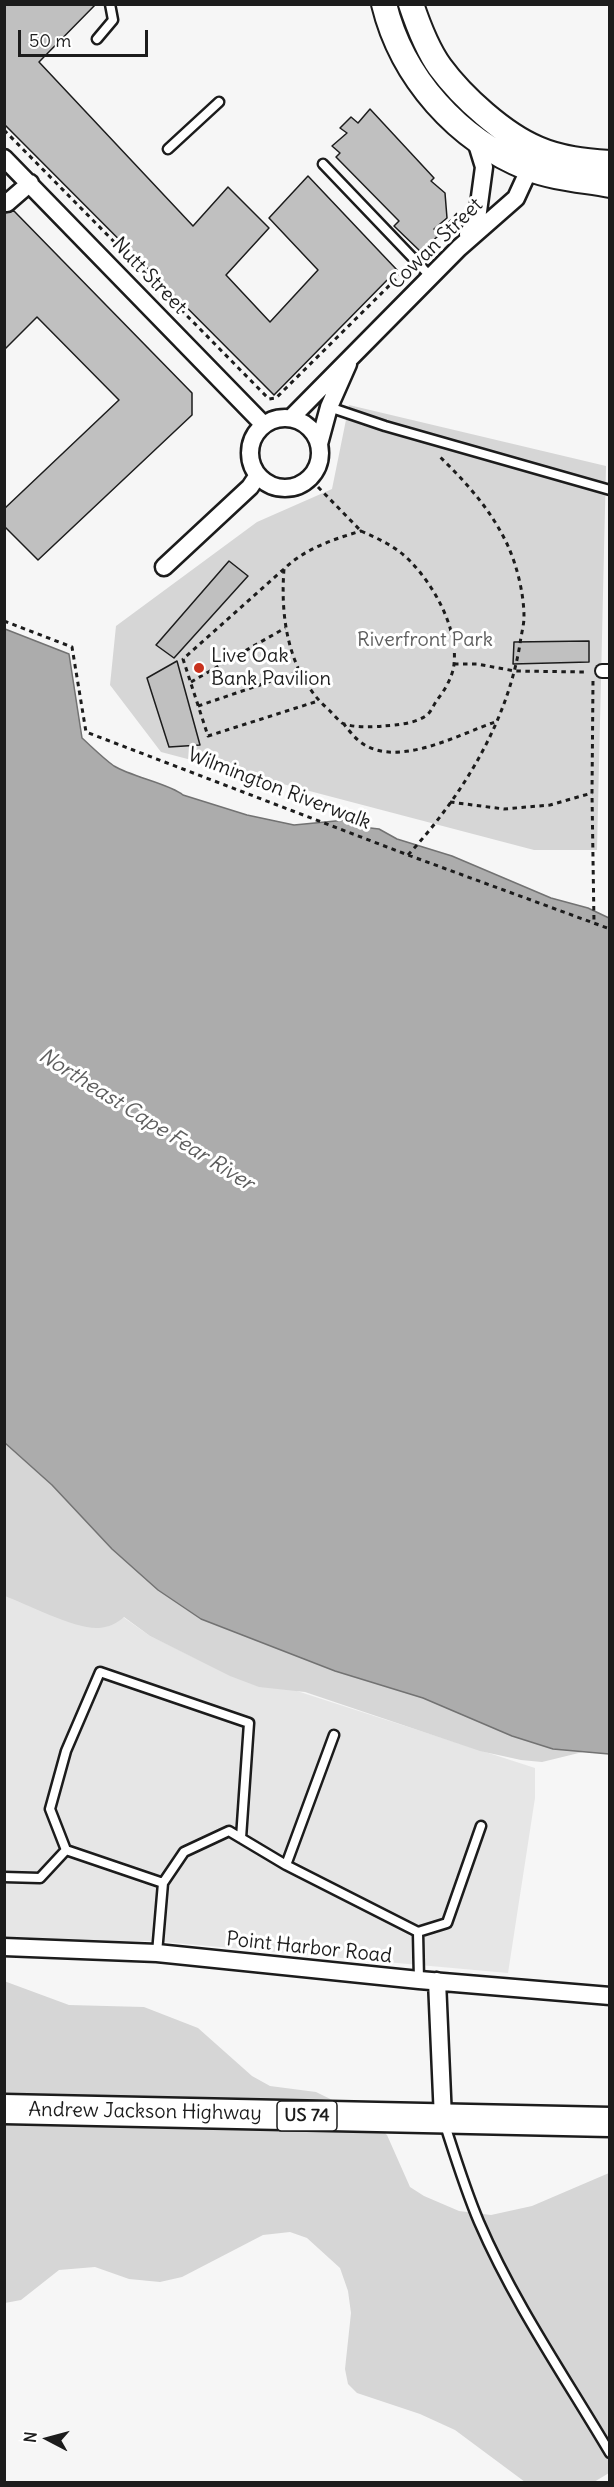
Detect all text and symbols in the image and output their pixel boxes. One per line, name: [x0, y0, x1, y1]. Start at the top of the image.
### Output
scale bar: [21, 18, 152, 56]
text: 50 m: [29, 29, 71, 52]
street label: Cowan Street: [384, 193, 488, 295]
street label: Nutt Street: [107, 233, 191, 319]
park label: Riverfront Park: [357, 628, 493, 652]
place label: Live Oak Bank Pavilion: [211, 644, 331, 691]
marker: Live Oak Bank Pavilion: [192, 661, 206, 675]
street label: Wilmington Riverwalk: [184, 743, 374, 835]
water label: Northeast Cape Fear River: [34, 1043, 258, 1197]
street label: Point Harbor Road: [225, 1927, 393, 1969]
street label: Andrew Jackson Highway: [28, 2098, 262, 2126]
road number: US 74: [277, 2101, 337, 2131]
north arrow: [18, 2409, 78, 2469]
text: N: [20, 2431, 41, 2444]

